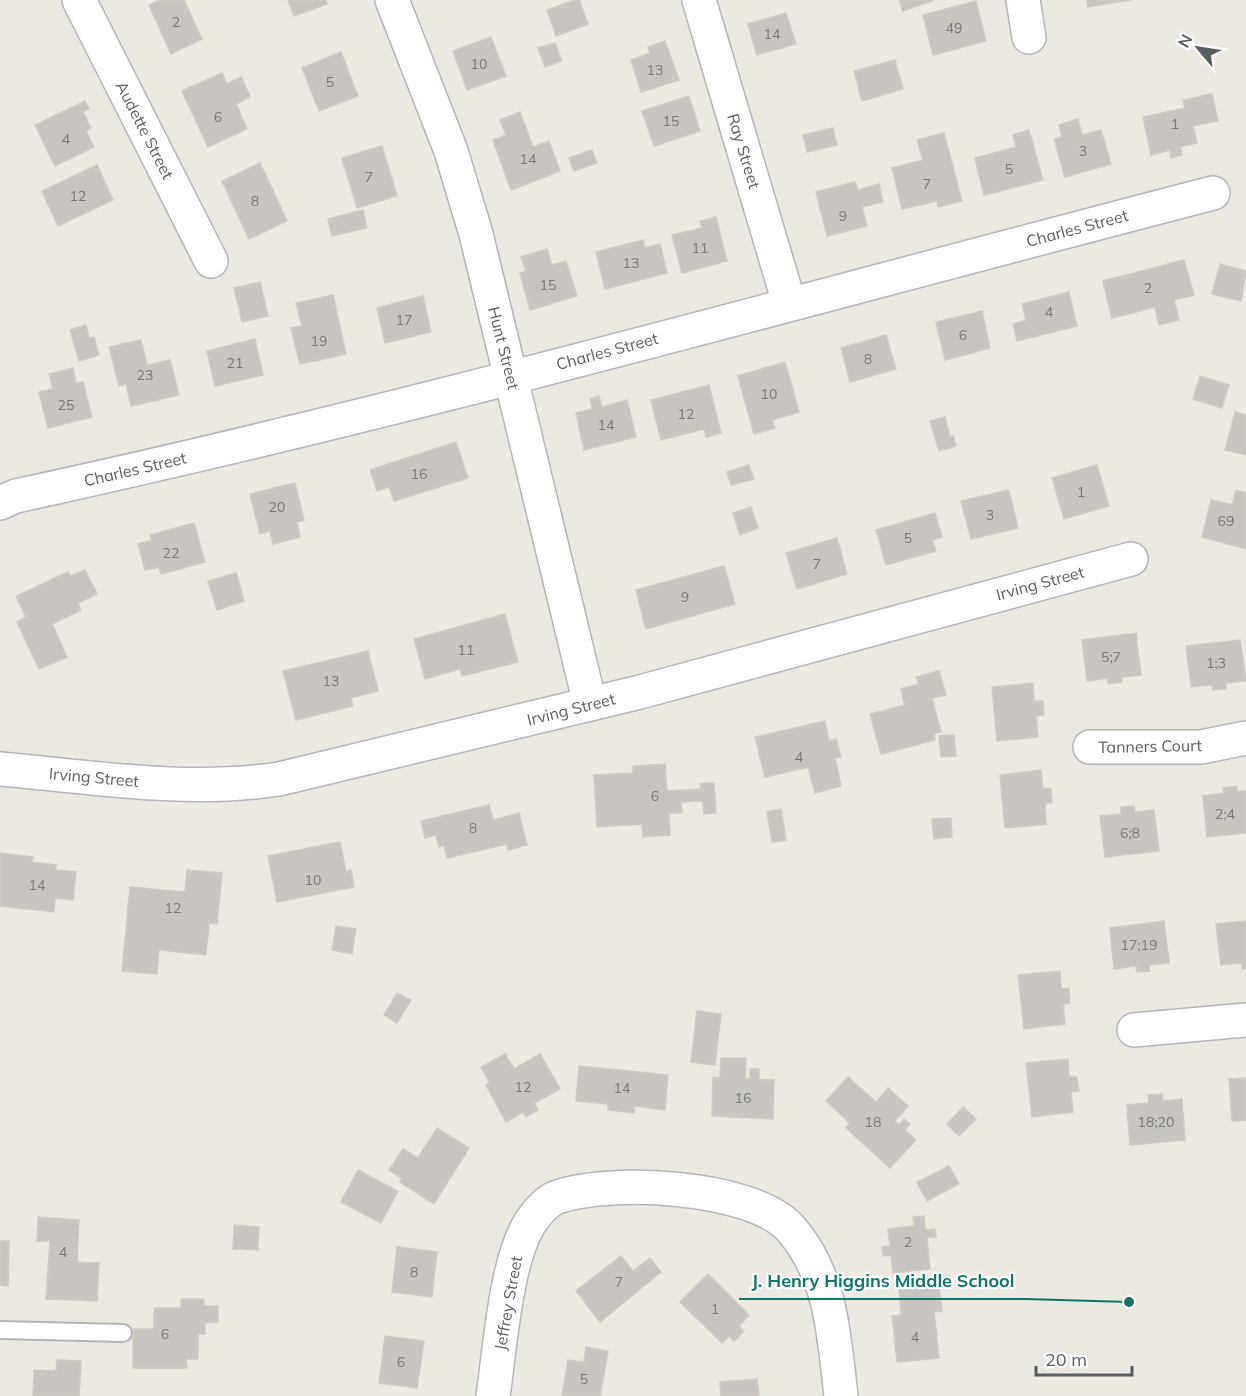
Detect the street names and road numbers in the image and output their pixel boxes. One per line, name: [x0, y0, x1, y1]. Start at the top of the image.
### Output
street label: Audette Street: [112, 78, 178, 183]
street label: Ray Street: [723, 111, 765, 191]
street label: Charles Street: [1024, 205, 1130, 251]
street label: Hunt Street: [484, 304, 524, 392]
street label: Charles Street: [554, 328, 660, 374]
street label: Charles Street: [82, 447, 189, 491]
street label: Irving Street: [994, 562, 1087, 604]
street label: Irving Street: [525, 688, 618, 730]
street label: Tanners Court: [1098, 735, 1203, 757]
street label: Irving Street: [48, 763, 140, 791]
street label: Jeffrey Street: [490, 1254, 526, 1352]

